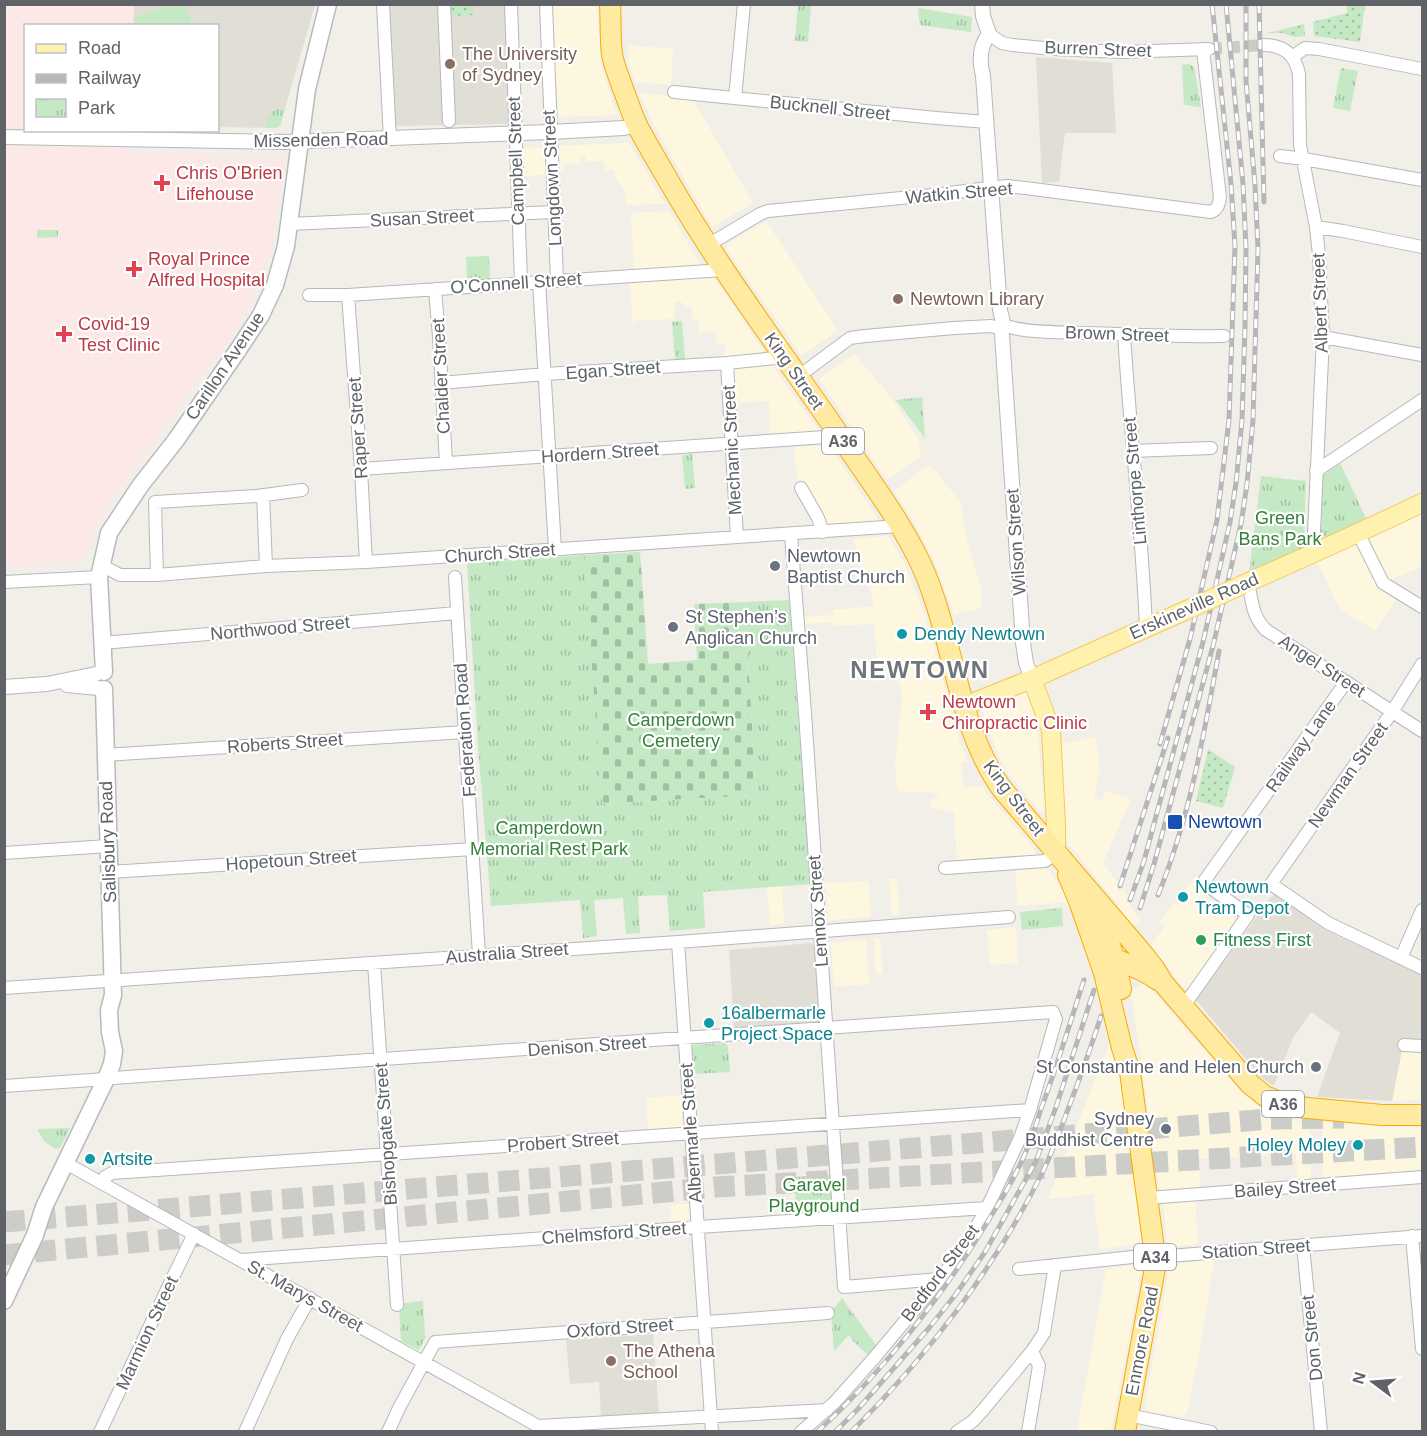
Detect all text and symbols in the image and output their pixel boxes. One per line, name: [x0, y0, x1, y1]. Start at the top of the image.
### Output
legend: [24, 24, 219, 132]
street label: Burren Street: [1044, 37, 1152, 61]
text: Road: [78, 38, 121, 58]
place label: The University of Sydney: [462, 44, 577, 85]
marker: The University of Sydney: [443, 57, 457, 71]
text: Railway: [78, 68, 141, 88]
street label: Bucknell Street: [769, 92, 891, 124]
street label: Campbell Street: [504, 96, 528, 226]
text: Park: [78, 98, 116, 118]
street label: Longdown Street: [538, 110, 566, 246]
street label: Missenden Road: [253, 129, 389, 151]
place label: Chris O'Brien Lifehouse: [176, 163, 282, 204]
marker: Chris O'Brien Lifehouse: [153, 174, 171, 192]
street label: Watkin Street: [905, 178, 1013, 208]
street label: Susan Street: [370, 205, 474, 231]
place label: Royal Prince Alfred Hospital: [148, 249, 265, 290]
street label: Albert Street: [1308, 253, 1332, 353]
marker: Royal Prince Alfred Hospital: [125, 260, 143, 278]
street label: O'Connell Street: [450, 268, 582, 298]
place label: Newtown Library: [910, 289, 1044, 309]
marker: Newtown Library: [891, 292, 905, 306]
street label: Carillon Avenue: [182, 308, 268, 424]
place label: Covid-19 Test Clinic: [78, 314, 160, 355]
street label: Chalder Street: [428, 318, 454, 434]
street label: Brown Street: [1065, 322, 1169, 346]
marker: Covid-19 Test Clinic: [55, 325, 73, 343]
street label: King Street: [760, 329, 828, 413]
street label: Egan Street: [565, 357, 661, 383]
street label: Raper Street: [344, 376, 372, 480]
street label: Mechanic Street: [719, 385, 745, 515]
street label: Linthorpe Street: [1119, 416, 1151, 546]
road number: A36: [822, 428, 864, 454]
street label: Hordern Street: [540, 439, 660, 467]
street label: Wilson Street: [1002, 488, 1030, 596]
park label: Green Bans Park: [1238, 508, 1323, 549]
street label: Church Street: [444, 539, 556, 567]
place label: Newtown Baptist Church: [787, 546, 905, 587]
marker: Newtown Baptist Church: [768, 559, 782, 573]
street label: Erskineville Road: [1126, 569, 1262, 643]
place label: St Stephen’s Anglican Church: [685, 607, 817, 648]
street label: Northwood Street: [209, 612, 351, 644]
marker: St Stephen’s Anglican Church: [666, 620, 680, 634]
place label: Dendy Newtown: [914, 624, 1045, 644]
marker: Dendy Newtown: [895, 627, 909, 641]
street label: Angel Street: [1275, 631, 1369, 701]
district label: NEWTOWN: [850, 656, 990, 683]
street label: Federation Road: [450, 662, 480, 798]
place label: Newtown Chiropractic Clinic: [942, 692, 1087, 733]
street label: Railway Lane: [1262, 696, 1340, 796]
marker: Newtown Chiropractic Clinic: [919, 703, 937, 721]
park label: Camperdown Cemetery: [627, 710, 735, 751]
street label: Newman Street: [1304, 718, 1392, 832]
street label: Roberts Street: [226, 729, 344, 757]
street label: King Street: [979, 756, 1049, 840]
street label: Salisbury Road: [96, 781, 120, 903]
place label: Newtown: [1188, 812, 1262, 832]
marker: Newtown: [1166, 813, 1184, 831]
park label: Camperdown Memorial Rest Park: [470, 818, 629, 859]
street label: Hopetoun Street: [225, 845, 357, 875]
street label: Lennox Street: [804, 854, 832, 968]
place label: Newtown Tram Depot: [1195, 877, 1289, 918]
marker: Newtown Tram Depot: [1176, 890, 1190, 904]
place label: Fitness First: [1213, 930, 1311, 950]
marker: Fitness First: [1194, 933, 1208, 947]
street label: Australia Street: [445, 939, 569, 967]
place label: 16albermarle Project Space: [721, 1003, 833, 1044]
marker: 16albermarle Project Space: [702, 1016, 716, 1030]
street label: Denison Street: [527, 1032, 647, 1060]
place label: St Constantine and Helen Church: [1036, 1057, 1304, 1077]
marker: St Constantine and Helen Church: [1309, 1060, 1323, 1074]
street label: Bishopgate Street: [371, 1062, 401, 1206]
street label: Albermarle Street: [676, 1062, 706, 1204]
road number: A36: [1262, 1091, 1304, 1117]
place label: Sydney Buddhist Centre: [1025, 1109, 1154, 1150]
marker: Sydney Buddhist Centre: [1159, 1122, 1173, 1136]
street label: Probert Street: [506, 1128, 620, 1156]
place label: Holey Moley: [1247, 1135, 1346, 1155]
marker: Holey Moley: [1351, 1138, 1365, 1152]
place label: Artsite: [102, 1149, 153, 1169]
marker: Artsite: [83, 1152, 97, 1166]
street label: Bailey Street: [1233, 1174, 1337, 1202]
park label: Garavel Playground: [768, 1175, 860, 1216]
street label: Chelmsford Street: [541, 1218, 687, 1248]
street label: Bedford Street: [897, 1221, 983, 1325]
street label: Station Street: [1201, 1235, 1311, 1263]
road number: A34: [1134, 1244, 1176, 1270]
street label: St. Marys Street: [244, 1256, 366, 1336]
street label: Marmion Street: [112, 1273, 182, 1393]
street label: Enmore Road: [1122, 1285, 1162, 1397]
street label: Don Street: [1298, 1294, 1326, 1382]
street label: Oxford Street: [566, 1314, 674, 1342]
place label: The Athena School: [623, 1341, 716, 1382]
north arrow: [1343, 1352, 1403, 1412]
marker: The Athena School: [604, 1354, 618, 1368]
text: N: [1349, 1370, 1369, 1386]

